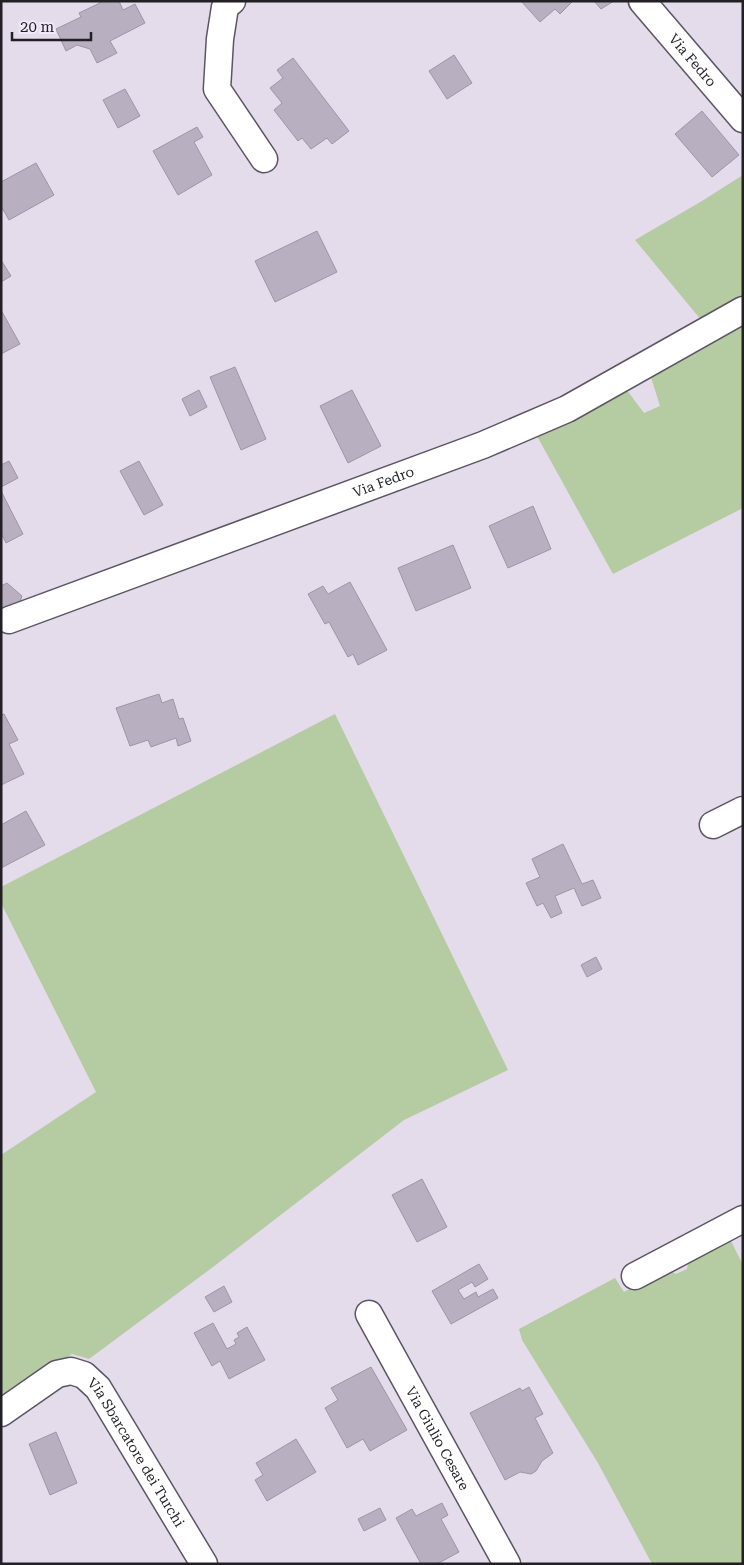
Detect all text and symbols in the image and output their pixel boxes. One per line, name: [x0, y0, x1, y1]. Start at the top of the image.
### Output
scale bar: [12, 10, 91, 42]
text: 20 m: [20, 18, 55, 36]
street label: Via Fedro: [666, 31, 720, 90]
street label: Via Fedro: [350, 463, 416, 500]
street label: Via Sbarcatore dei Turchi: [84, 1375, 188, 1530]
street label: Via Giulio Cesare: [403, 1384, 473, 1493]

